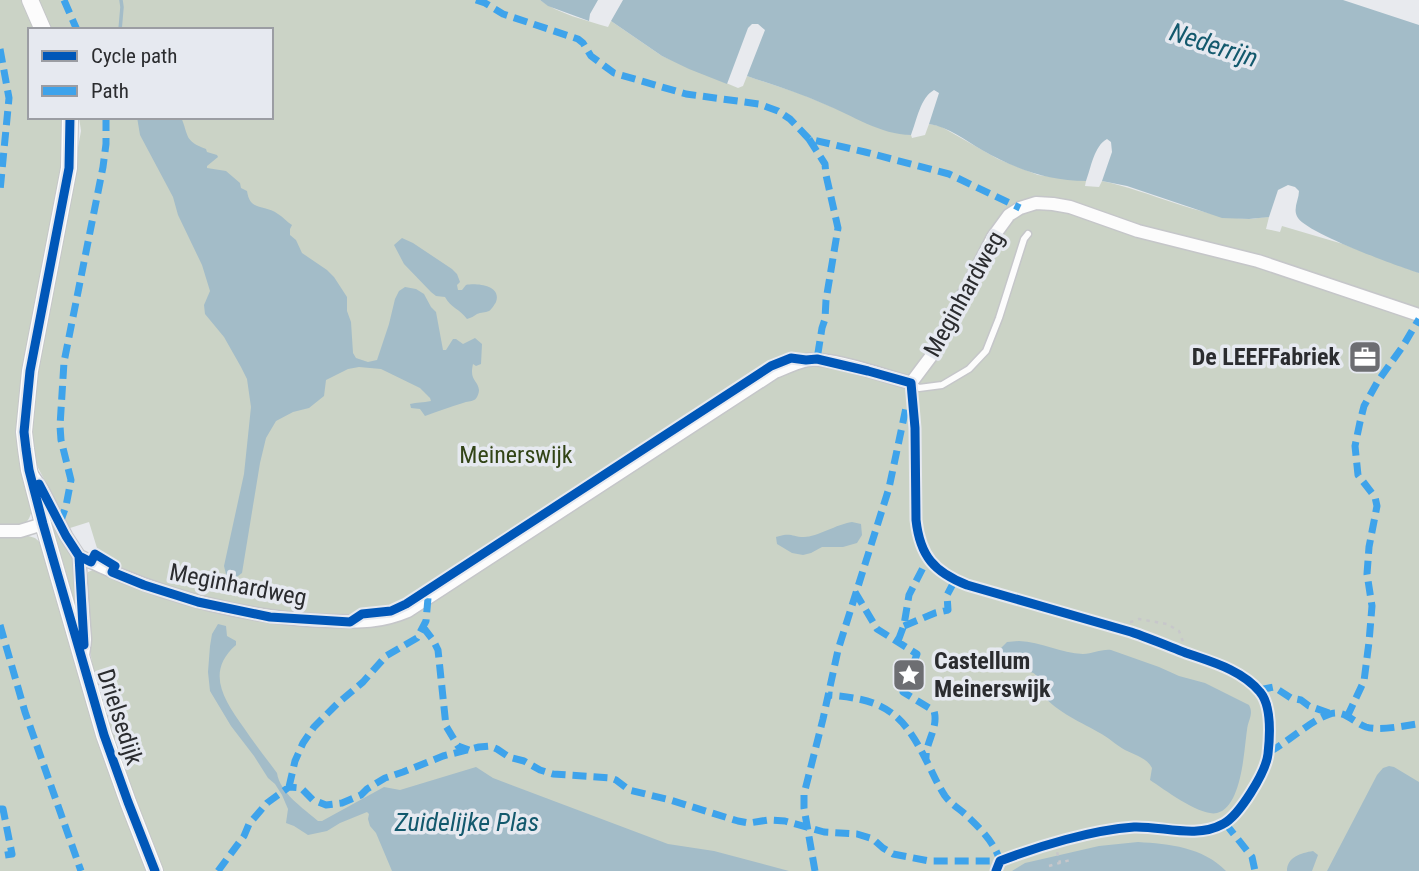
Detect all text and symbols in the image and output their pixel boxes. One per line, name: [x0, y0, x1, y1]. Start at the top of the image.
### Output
water label: Nederrijn: [1166, 17, 1262, 73]
legend: [28, 28, 273, 119]
text: Cycle path: [91, 44, 177, 68]
text: Path: [91, 79, 129, 103]
street label: Meginhardweg: [918, 226, 1010, 362]
office icon: De LEEFFabriek: [1346, 338, 1384, 376]
place label: De LEEFFabriek: [1192, 343, 1341, 371]
park label: Meinerswijk: [459, 441, 573, 469]
street label: Meginhardweg: [167, 558, 309, 612]
place label: Castellum Meinerswijk: [934, 647, 1051, 703]
place icon: Castellum Meinerswijk: [890, 656, 928, 694]
street label: Drielsedijk: [91, 666, 149, 769]
water label: Zuidelijke Plas: [394, 807, 539, 837]

